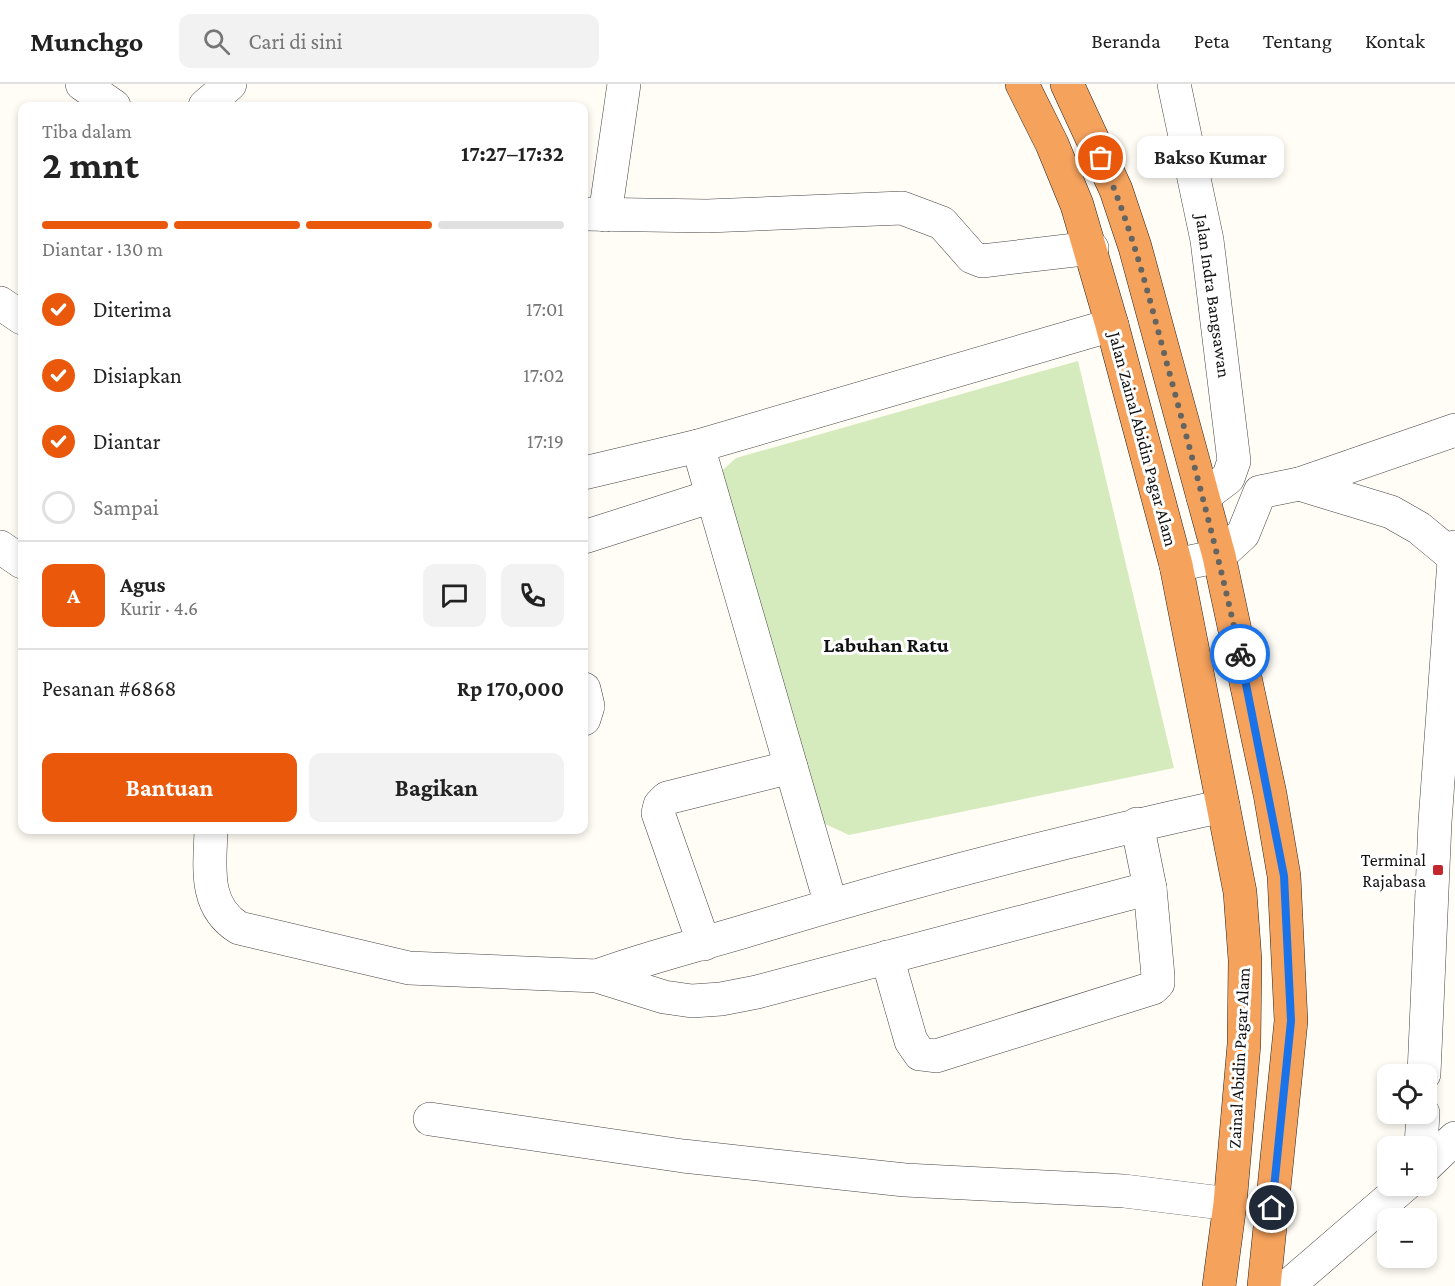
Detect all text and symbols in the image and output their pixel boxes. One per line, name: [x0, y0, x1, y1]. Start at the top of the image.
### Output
search box: [179, 14, 599, 68]
icon: search: [200, 25, 233, 58]
text: Munchgo: [30, 26, 143, 57]
text: Cari di sini: [248, 29, 343, 54]
text: Beranda: [1091, 29, 1161, 53]
text: Peta: [1194, 29, 1230, 53]
text: Tentang: [1263, 29, 1332, 53]
text: Kontak: [1365, 29, 1425, 53]
text: Tiba dalam: [42, 120, 132, 142]
pin: [1075, 132, 1126, 183]
callout: Bakso Kumar: [1137, 137, 1284, 179]
text: 17:27–17:32: [461, 141, 564, 166]
icon: bag: [1084, 141, 1117, 174]
text: 2 mnt: [42, 143, 139, 186]
text: Bakso Kumar: [1154, 146, 1267, 168]
street label: Jalan Indra Bangsawan: [1191, 211, 1234, 379]
text: Diantar · 130 m: [42, 238, 163, 260]
icon: check: [42, 293, 75, 326]
text: Diterima: [93, 297, 172, 322]
text: 17:01: [526, 298, 564, 320]
street label: Jalan Zainal Abidin Pagar Alam: [1104, 328, 1181, 549]
icon: check: [42, 359, 75, 392]
text: Disiapkan: [93, 363, 182, 388]
text: 17:02: [523, 364, 564, 386]
icon: check: [42, 425, 75, 458]
text: Diantar: [93, 429, 161, 454]
text: 17:19: [527, 430, 564, 452]
text: Sampai: [93, 495, 159, 520]
button: chat: [423, 564, 486, 627]
button: phone: [501, 564, 564, 627]
text: Agus: [120, 572, 166, 597]
text: A: [67, 583, 80, 608]
text: Kurir · 4.6: [120, 597, 198, 619]
courier: [1210, 624, 1270, 684]
district label: Labuhan Ratu: [823, 633, 949, 657]
icon: bike: [1224, 638, 1257, 671]
text: Pesanan #6868: [42, 676, 176, 701]
text: Rp 170,000: [457, 676, 564, 701]
button: Bantuan: [42, 753, 297, 822]
button: Bagikan: [309, 753, 564, 822]
place label: Terminal Rajabasa: [1361, 850, 1426, 892]
marker: Terminal Rajabasa: [1431, 863, 1445, 877]
street label: Zainal Abidin Pagar Alam: [1224, 966, 1254, 1149]
map controls: [1377, 1064, 1437, 1268]
button: locate: [1377, 1064, 1437, 1124]
button: +: [1377, 1136, 1437, 1196]
pin: [1246, 1182, 1297, 1233]
icon: home: [1255, 1191, 1288, 1224]
button: −: [1377, 1208, 1437, 1268]

